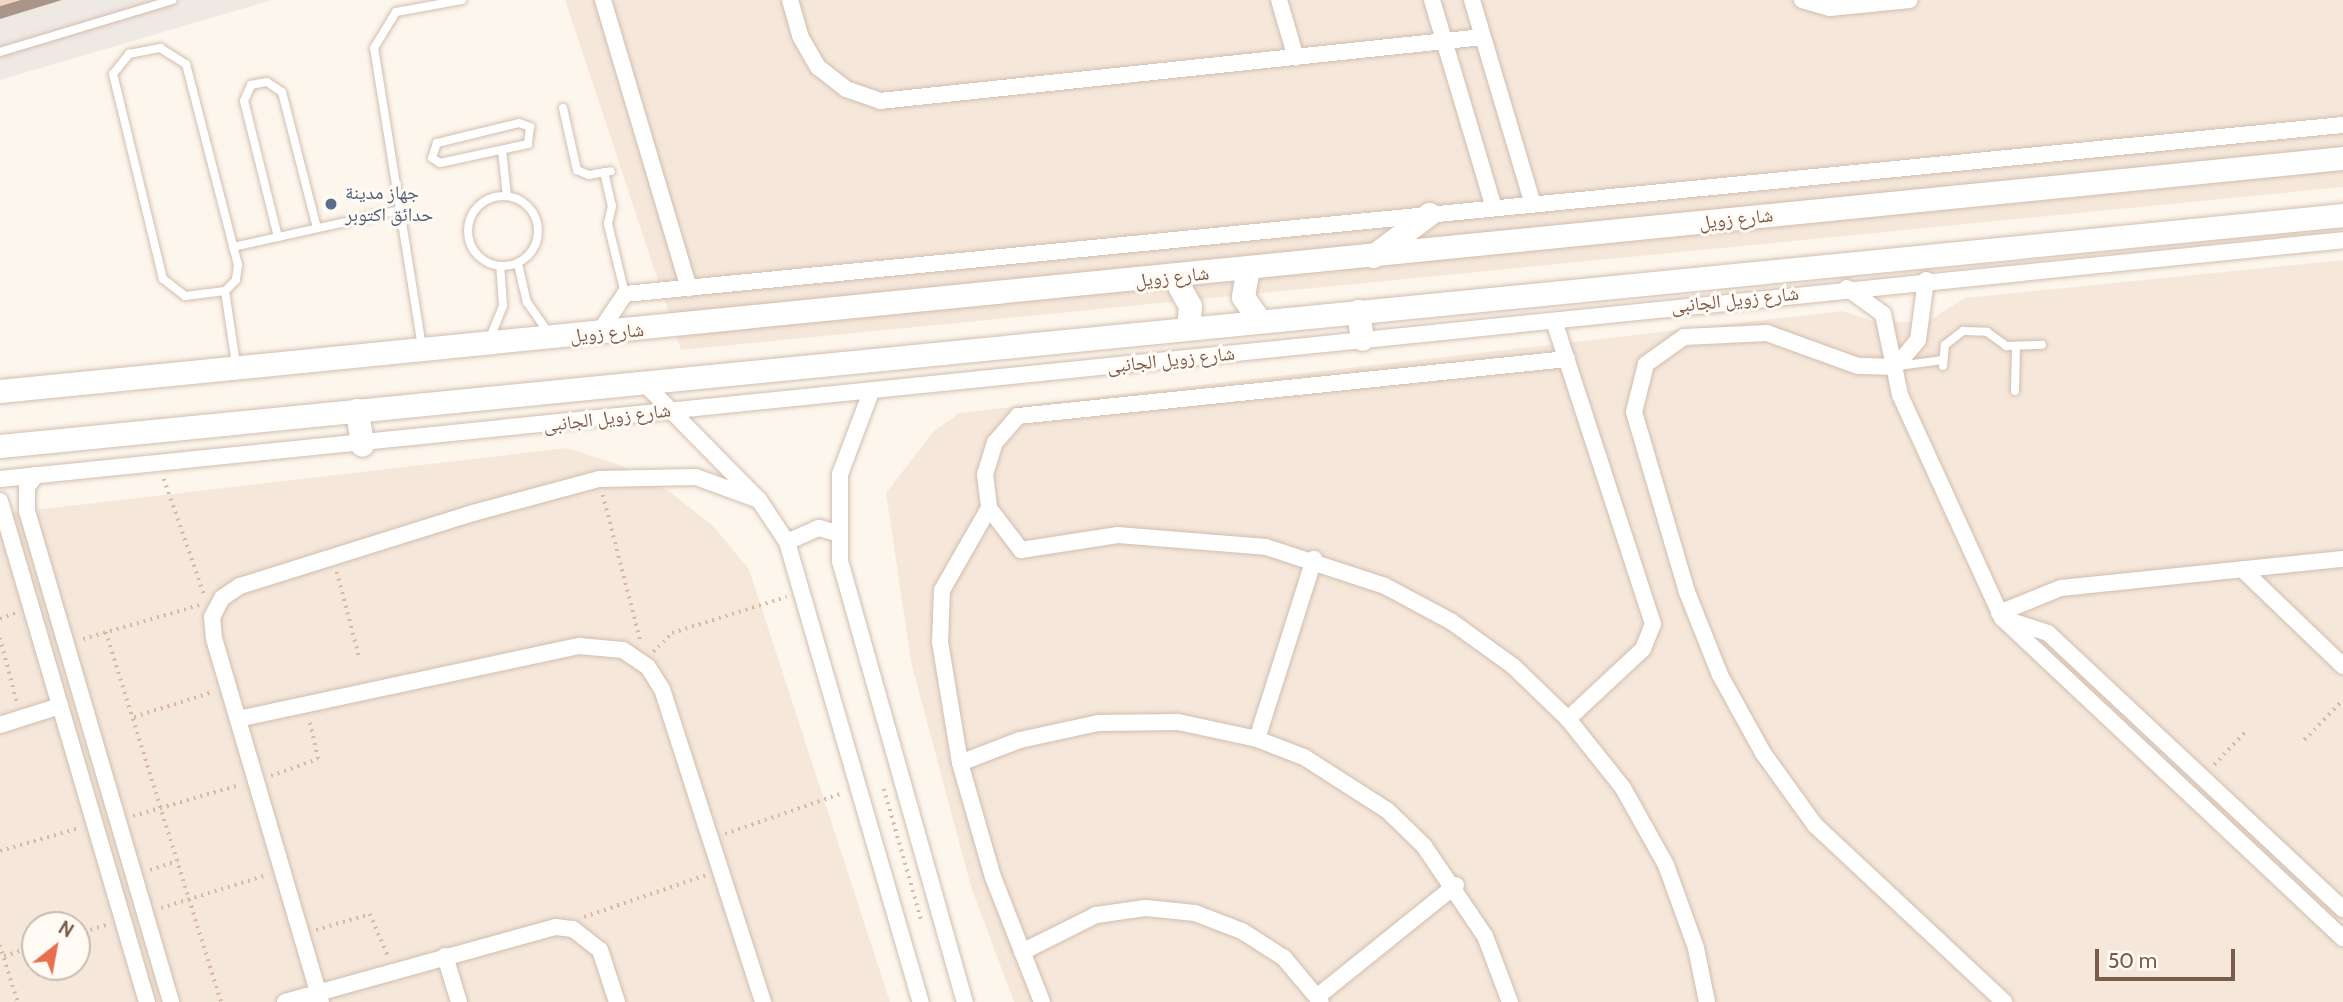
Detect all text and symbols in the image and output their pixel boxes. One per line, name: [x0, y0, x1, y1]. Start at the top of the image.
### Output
place label: جهاز مدينة حدائق اكتوبر: [345, 182, 433, 226]
marker: جهاز مدينة حدائق اكتوبر: [323, 196, 339, 212]
street label: شارع زويل: [1698, 204, 1774, 234]
street label: شارع زويل: [1134, 262, 1210, 292]
street label: شارع زويل الجانبى: [1670, 282, 1800, 318]
street label: شارع زويل: [569, 318, 645, 348]
street label: شارع زويل الجانبى: [1106, 342, 1236, 378]
street label: شارع زويل الجانبى: [542, 399, 672, 437]
north arrow: [21, 911, 91, 981]
text: N: [54, 916, 78, 943]
scale bar: [2098, 936, 2238, 980]
text: 50 m: [2108, 948, 2157, 973]

